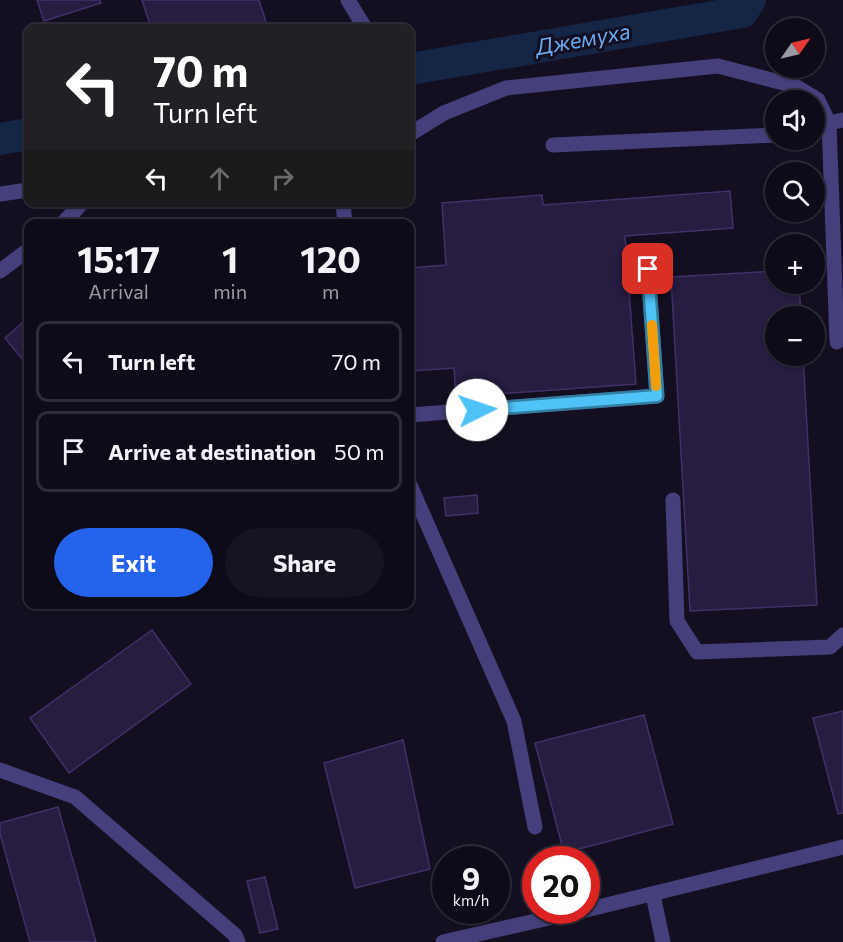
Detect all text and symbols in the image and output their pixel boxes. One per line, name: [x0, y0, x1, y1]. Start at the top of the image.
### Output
water label: Джемуха: [531, 17, 632, 60]
north arrow: [765, 18, 825, 78]
map controls: [765, 18, 825, 366]
text: 70 m: [153, 44, 248, 96]
icon: left: [54, 48, 132, 126]
button: sound: [765, 90, 825, 150]
text: Turn left: [153, 96, 257, 129]
icon: left: [140, 162, 173, 195]
icon: ahead: [203, 162, 236, 195]
icon: right: [266, 162, 299, 195]
button: search: [765, 162, 825, 222]
button: +: [765, 234, 825, 294]
text: 15:17: [77, 236, 160, 280]
text: 1: [222, 236, 238, 280]
text: 120: [300, 236, 361, 280]
pin: [622, 243, 673, 294]
icon: arrive: [631, 252, 664, 285]
text: Arrival: [88, 279, 149, 303]
text: min: [213, 279, 247, 303]
text: m: [322, 279, 339, 303]
button: −: [765, 306, 825, 366]
icon: left: [57, 345, 90, 378]
text: Turn left: [108, 348, 195, 375]
text: 70 m: [332, 348, 381, 375]
position arrow: [445, 378, 509, 442]
icon: arrive: [57, 435, 90, 468]
text: Arrive at destination: [108, 438, 316, 465]
text: 50 m: [334, 438, 384, 465]
button: Exit: [54, 528, 213, 597]
button: Share: [225, 528, 384, 597]
speed limit sign: 20: [522, 846, 600, 924]
text: 9: [462, 859, 480, 896]
text: km/h: [453, 891, 489, 909]

